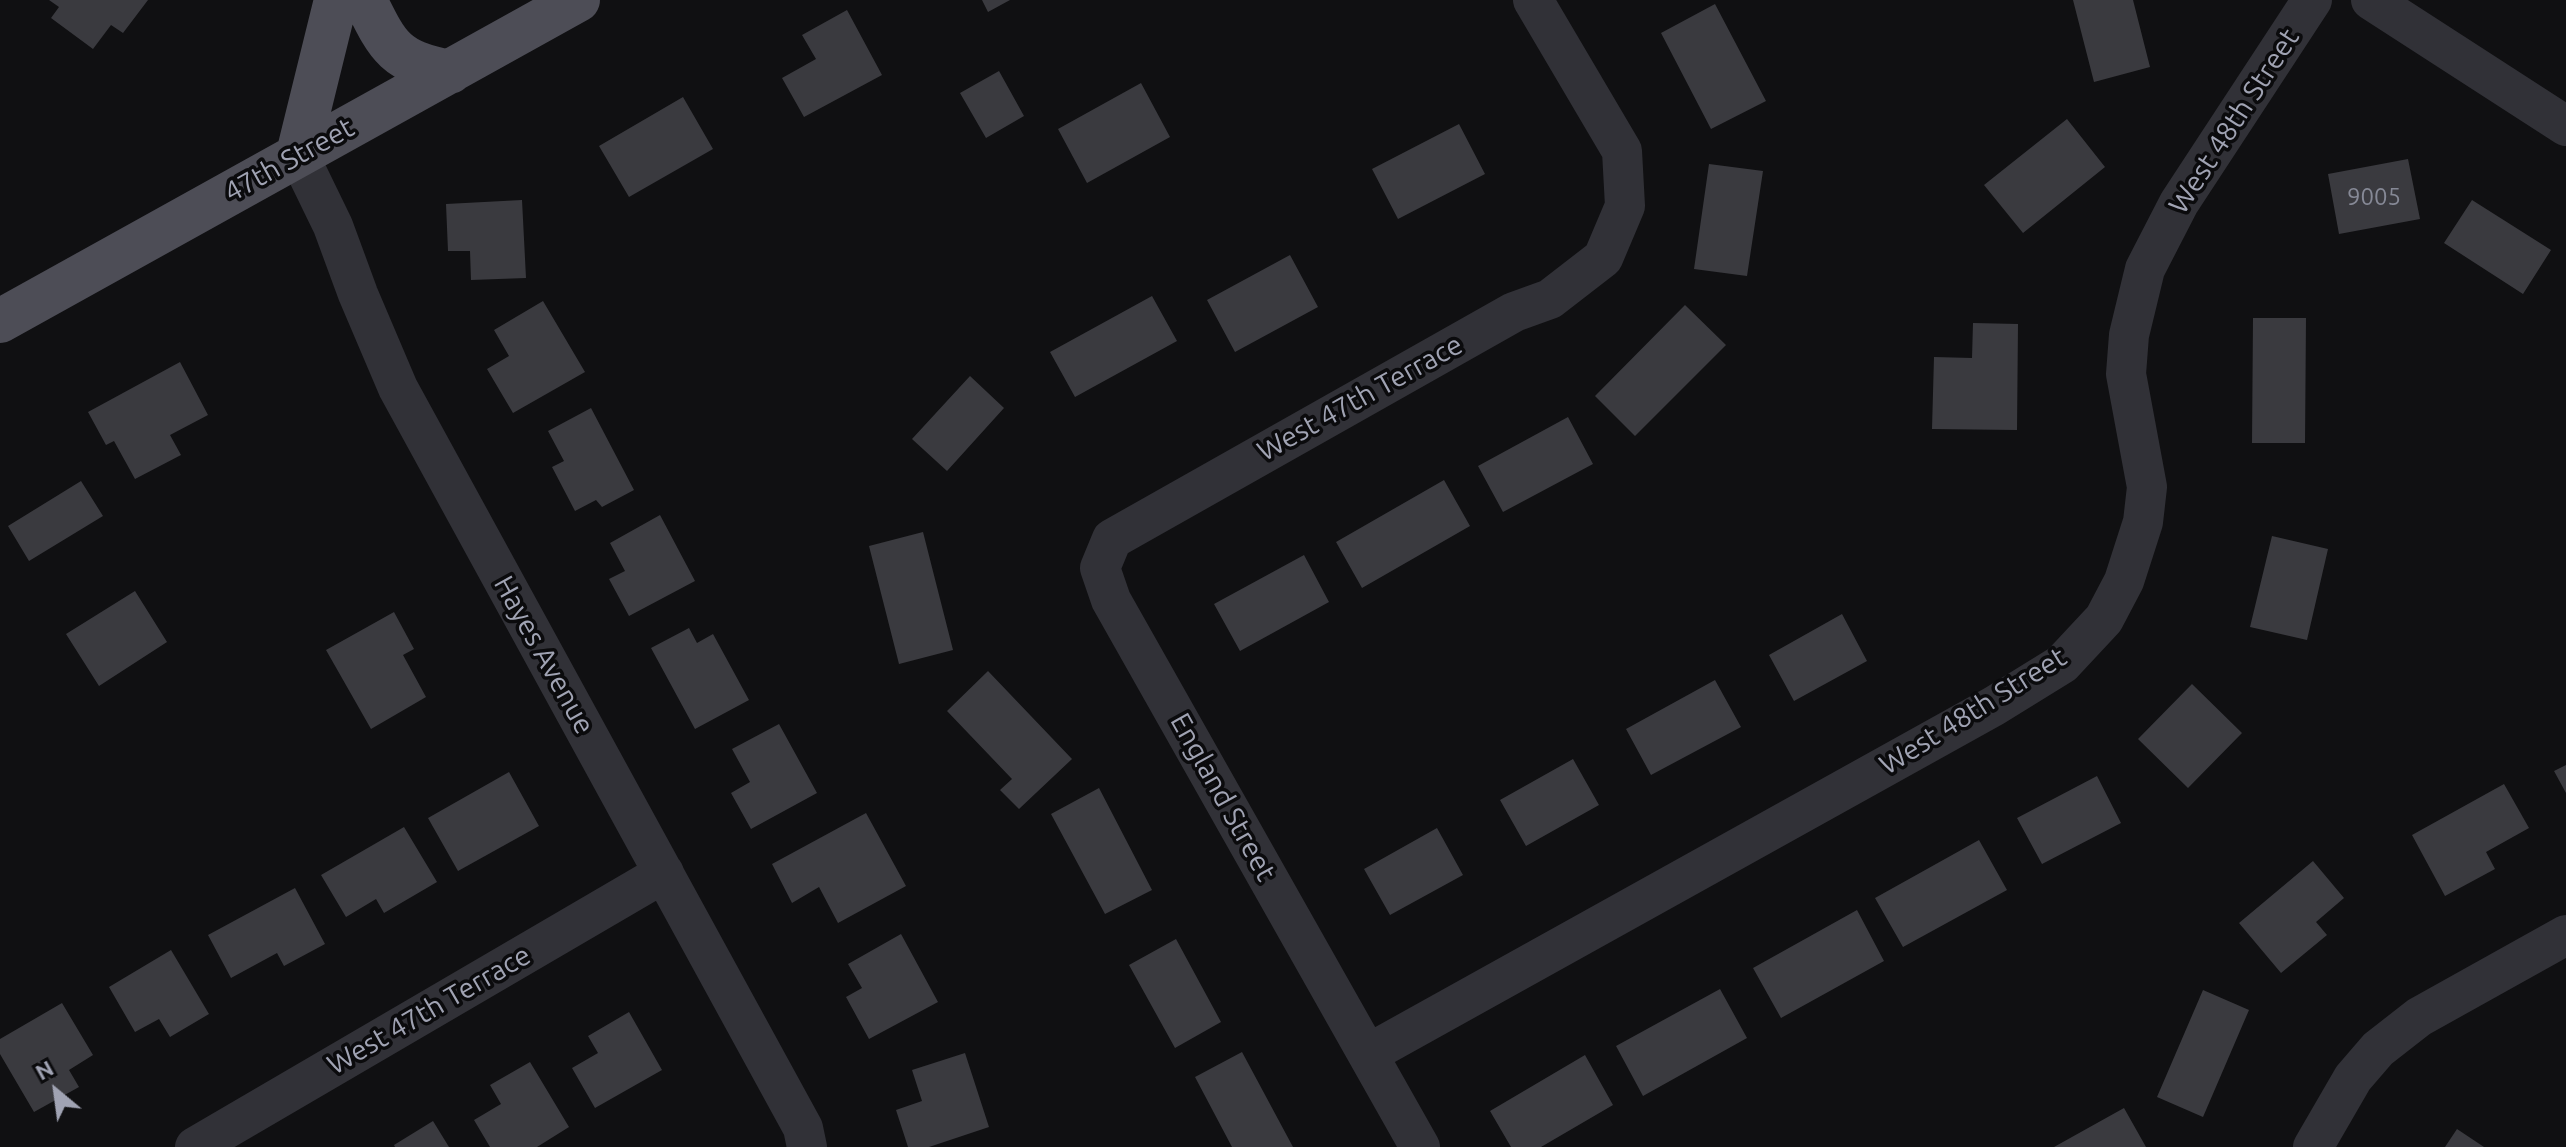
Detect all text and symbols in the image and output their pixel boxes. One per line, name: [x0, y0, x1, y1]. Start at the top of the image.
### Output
street label: West 48th Street: [2162, 22, 2306, 220]
street label: 47th Street: [218, 111, 360, 209]
house number: 9005: [2347, 183, 2401, 211]
street label: West 47th Terrace: [1252, 328, 1468, 468]
street label: Hayes Avenue: [487, 570, 601, 740]
street label: West 48th Street: [1873, 640, 2073, 782]
street label: England Street: [1163, 707, 1283, 887]
street label: West 47th Terrace: [321, 938, 537, 1082]
north arrow: [16, 1051, 96, 1131]
text: N: [31, 1055, 57, 1084]

